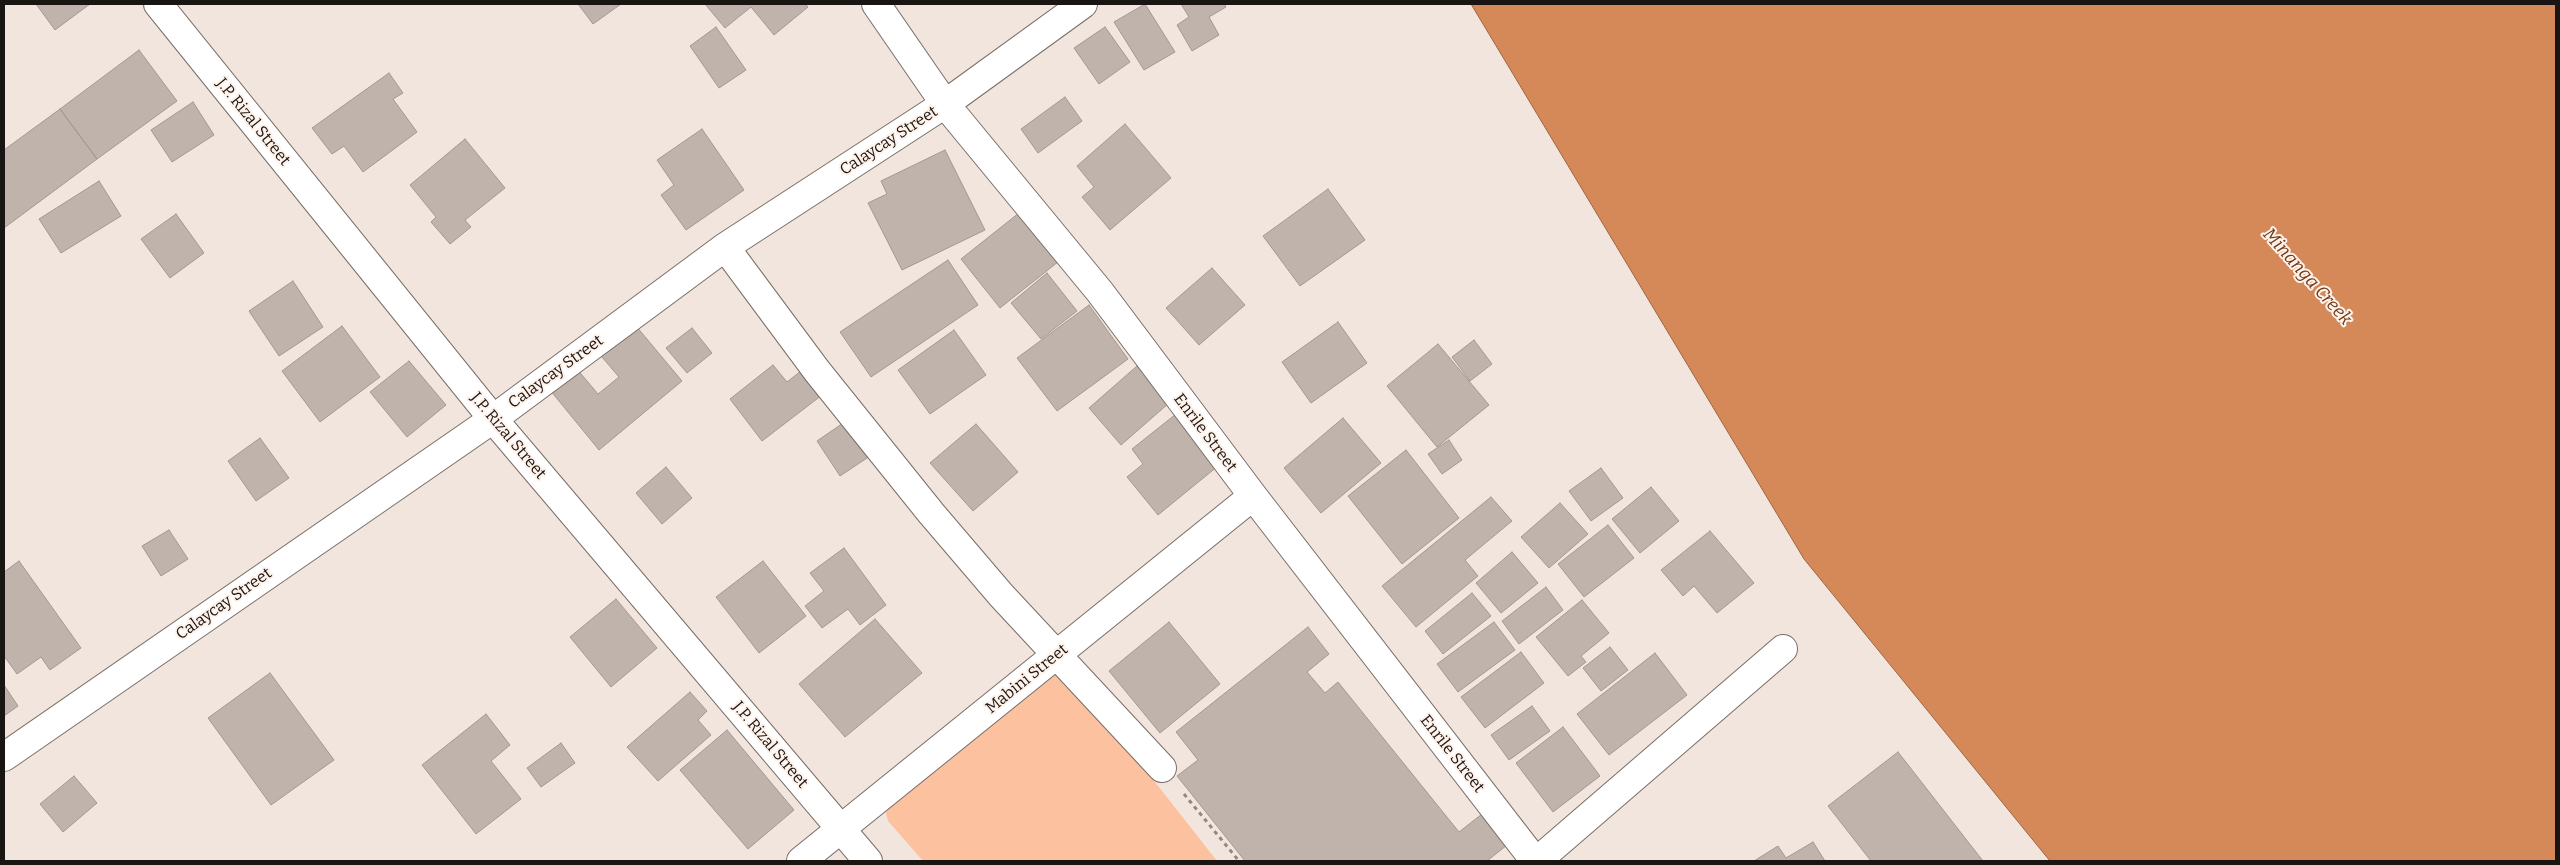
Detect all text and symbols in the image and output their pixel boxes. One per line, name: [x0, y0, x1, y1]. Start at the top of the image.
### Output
street label: J.P. Rizal Street: [212, 74, 294, 170]
street label: Calaycay Street: [837, 102, 941, 180]
water label: Minanga Creek: [2258, 224, 2356, 330]
street label: Calaycay Street: [505, 331, 607, 413]
street label: J.P. Rizal Street: [466, 389, 550, 483]
street label: Enrile Street: [1169, 390, 1241, 476]
street label: Calaycay Street: [172, 564, 276, 644]
street label: Mabini Street: [982, 640, 1072, 718]
street label: J.P. Rizal Street: [728, 698, 812, 792]
street label: Enrile Street: [1416, 711, 1488, 797]

